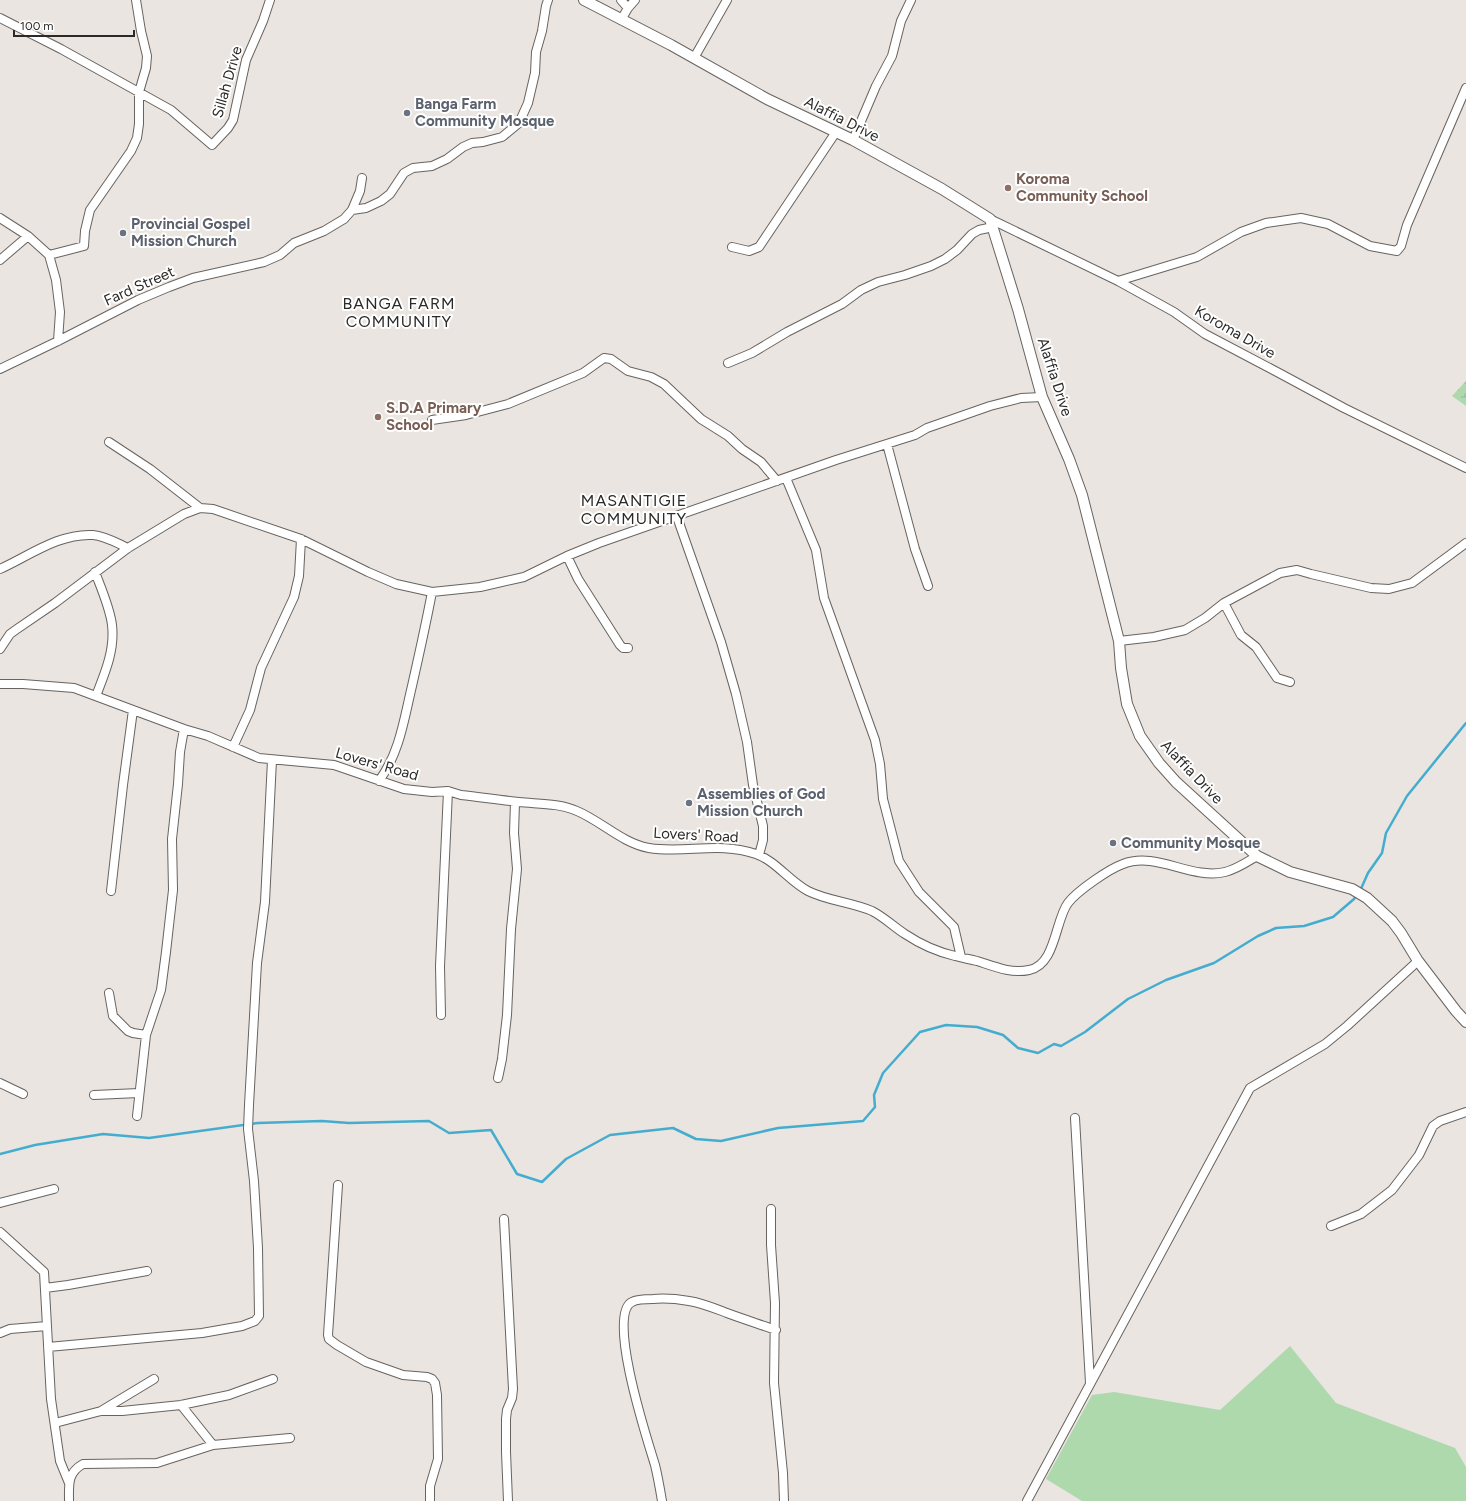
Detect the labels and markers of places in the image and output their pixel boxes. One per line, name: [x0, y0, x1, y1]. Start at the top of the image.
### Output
place label: Banga Farm Community Mosque: [415, 95, 555, 130]
marker: Banga Farm Community Mosque: [402, 108, 412, 118]
place label: Koroma Community School: [1016, 170, 1148, 205]
marker: Koroma Community School: [1003, 183, 1013, 193]
place label: Provincial Gospel Mission Church: [131, 215, 250, 250]
marker: Provincial Gospel Mission Church: [118, 228, 128, 238]
place label: S.D.A Primary School: [386, 399, 482, 434]
marker: S.D.A Primary School: [373, 412, 383, 422]
place label: Assemblies of God Mission Church: [697, 785, 826, 820]
marker: Assemblies of God Mission Church: [684, 798, 694, 808]
place label: Community Mosque: [1121, 834, 1261, 852]
marker: Community Mosque: [1108, 838, 1118, 848]

